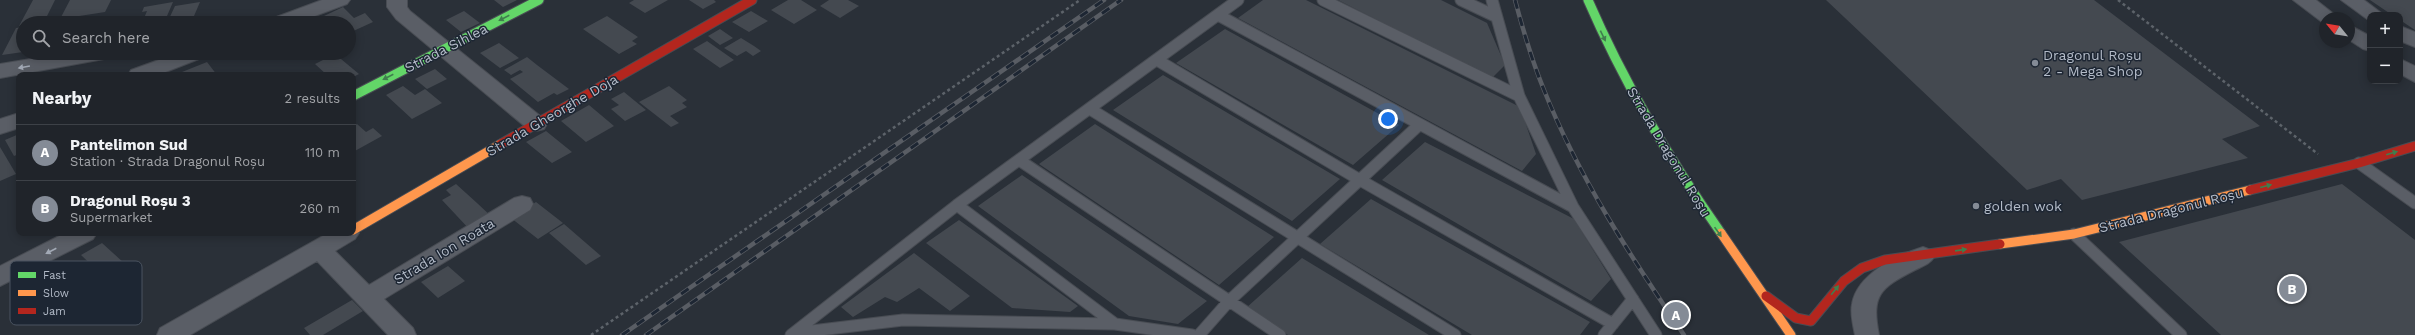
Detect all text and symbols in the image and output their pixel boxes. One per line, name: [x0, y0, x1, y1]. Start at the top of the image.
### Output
north arrow: [2319, 12, 2355, 48]
map controls: [2367, 12, 2403, 84]
button: +: [2367, 12, 2403, 48]
one-way arrow: [498, 15, 510, 21]
search box: [16, 16, 356, 60]
street label: Strada Sihlea: [402, 20, 490, 76]
icon: search: [30, 27, 52, 49]
text: Search here: [62, 29, 150, 47]
one-way arrow: [1600, 30, 1606, 42]
place label: Dragonul Roșu 2 - Mega Shop: [2043, 47, 2142, 79]
button: −: [2367, 48, 2403, 84]
marker: Dragonul Roșu 2 - Mega Shop: [2030, 58, 2040, 68]
one-way arrow: [18, 64, 30, 70]
street label: Strada Gheorghe Doja: [483, 71, 621, 159]
one-way arrow: [383, 74, 394, 81]
street label: Strada Dragonul Roșu: [1623, 84, 1714, 220]
text: Nearby: [32, 88, 91, 108]
text: 2 results: [285, 91, 340, 106]
your location: [1378, 109, 1398, 129]
text: Pantelimon Sud: [70, 136, 188, 154]
text: A: [41, 145, 49, 160]
text: 110 m: [305, 145, 340, 160]
one-way arrow: [2386, 150, 2398, 156]
text: Station · Strada Dragonul Roșu: [70, 154, 265, 169]
one-way arrow: [2260, 182, 2272, 188]
street label: Strada Dragonul Roșu: [2097, 184, 2245, 237]
text: Dragonul Roșu 3: [70, 192, 191, 210]
place label: golden wok: [1984, 198, 2062, 214]
text: B: [41, 201, 49, 216]
text: 260 m: [300, 201, 340, 216]
marker: golden wok: [1971, 201, 1981, 211]
text: Supermarket: [70, 210, 152, 225]
street label: Strada Ion Roata: [391, 215, 497, 287]
one-way arrow: [1714, 227, 1722, 238]
one-way arrow: [1955, 247, 1967, 253]
one-way arrow: [45, 248, 56, 254]
legend: [10, 261, 142, 325]
text: Fast: [43, 269, 66, 282]
pin: B: [2279, 274, 2305, 304]
one-way arrow: [1830, 285, 1839, 296]
text: Slow: [43, 287, 69, 300]
pin: A: [1663, 300, 1689, 330]
text: Jam: [43, 305, 66, 318]

